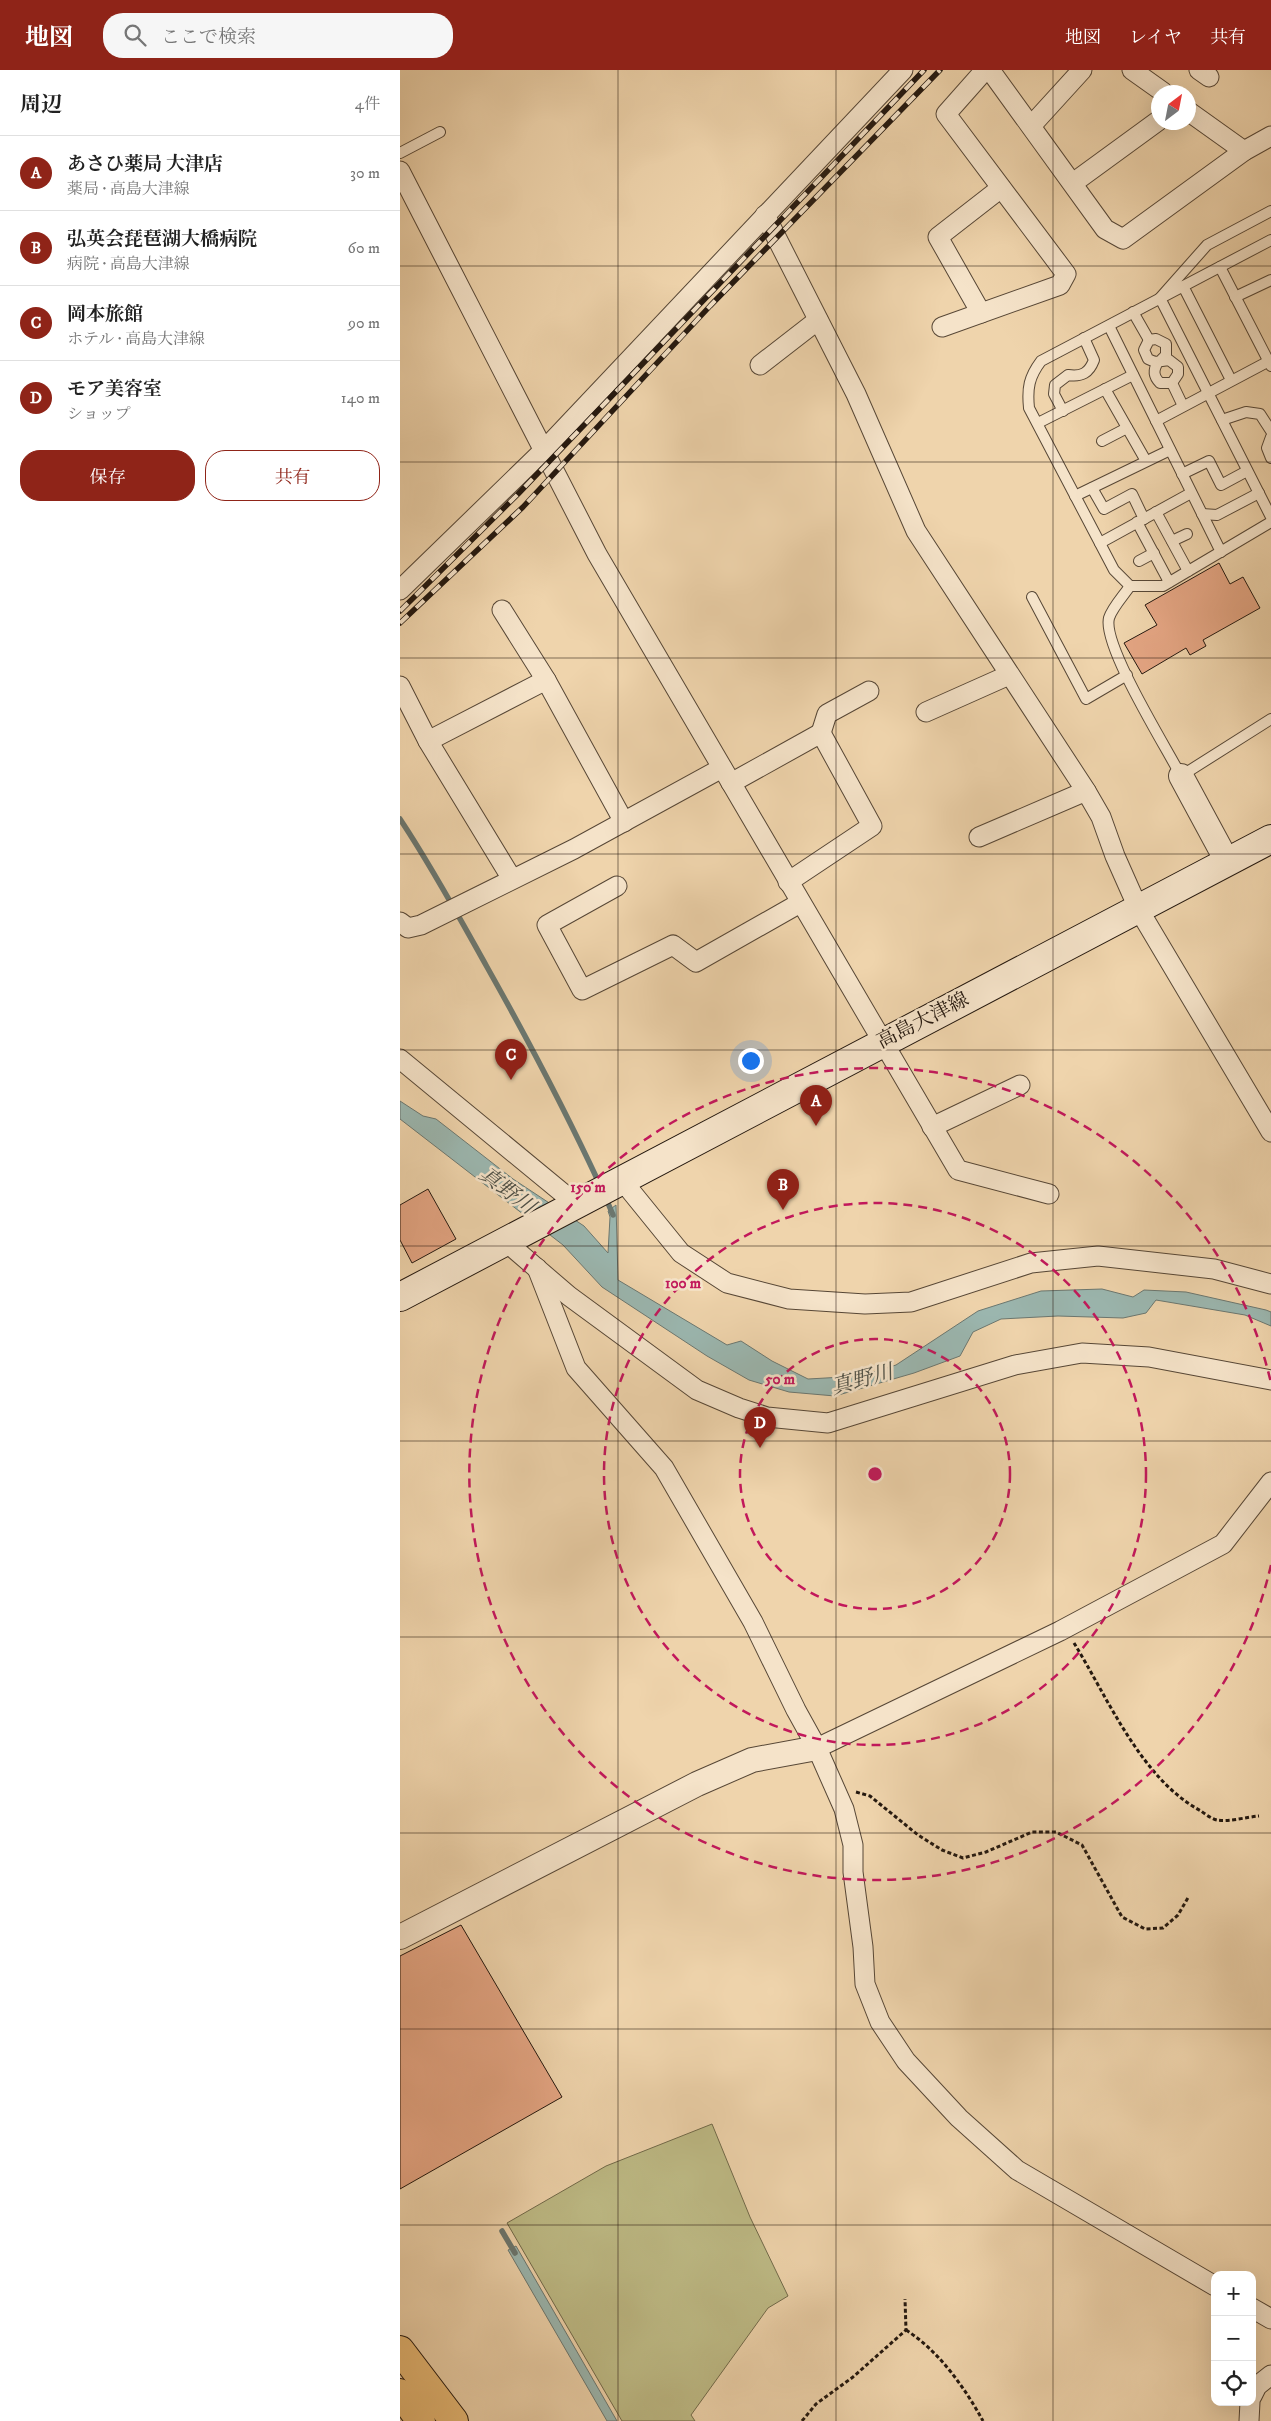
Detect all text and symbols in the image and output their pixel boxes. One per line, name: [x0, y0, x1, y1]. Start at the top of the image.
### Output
search box: [103, 13, 453, 58]
icon: search: [121, 21, 149, 49]
text: 地図: [25, 23, 73, 53]
text: ここで検索: [161, 26, 256, 49]
text: 地図: [1065, 27, 1101, 49]
text: レイヤ: [1129, 27, 1182, 49]
text: 共有: [1210, 27, 1246, 49]
north arrow: [1151, 85, 1196, 130]
text: 周辺: [20, 92, 62, 118]
text: 4件: [355, 94, 380, 114]
text: あさひ薬局 大津店: [67, 153, 223, 176]
text: A: [31, 163, 41, 183]
text: 30 m: [350, 163, 380, 183]
text: 薬局 · 高島大津線: [67, 179, 190, 199]
text: 弘英会琵琶湖大橋病院: [67, 228, 257, 251]
text: B: [31, 238, 41, 258]
text: 60 m: [348, 238, 380, 258]
text: 病院 · 高島大津線: [67, 254, 190, 274]
text: 岡本旅館: [67, 303, 143, 326]
text: C: [31, 313, 41, 333]
text: 90 m: [348, 313, 380, 333]
text: ホテル · 高島大津線: [67, 329, 205, 349]
text: モア美容室: [67, 378, 162, 401]
text: D: [30, 388, 42, 408]
text: 140 m: [341, 388, 380, 408]
text: ショップ: [67, 404, 131, 424]
button: 保存: [20, 450, 195, 501]
button: 共有: [205, 450, 380, 501]
street label: 高島大津線: [873, 987, 973, 1055]
pin: C: [495, 1039, 527, 1080]
your location: [738, 1048, 764, 1074]
pin: A: [800, 1085, 832, 1126]
water label: 真野川: [474, 1162, 542, 1222]
pin: B: [767, 1169, 799, 1210]
text: 150 m: [570, 1178, 606, 1197]
text: 100 m: [665, 1274, 702, 1293]
water label: 真野川: [828, 1359, 898, 1401]
text: 50 m: [764, 1370, 796, 1389]
pin: D: [744, 1407, 776, 1448]
centre of rings: [866, 1465, 884, 1483]
map controls: [1211, 2271, 1256, 2406]
button: +: [1211, 2271, 1256, 2316]
button: −: [1211, 2316, 1256, 2361]
button: locate: [1211, 2361, 1256, 2406]

